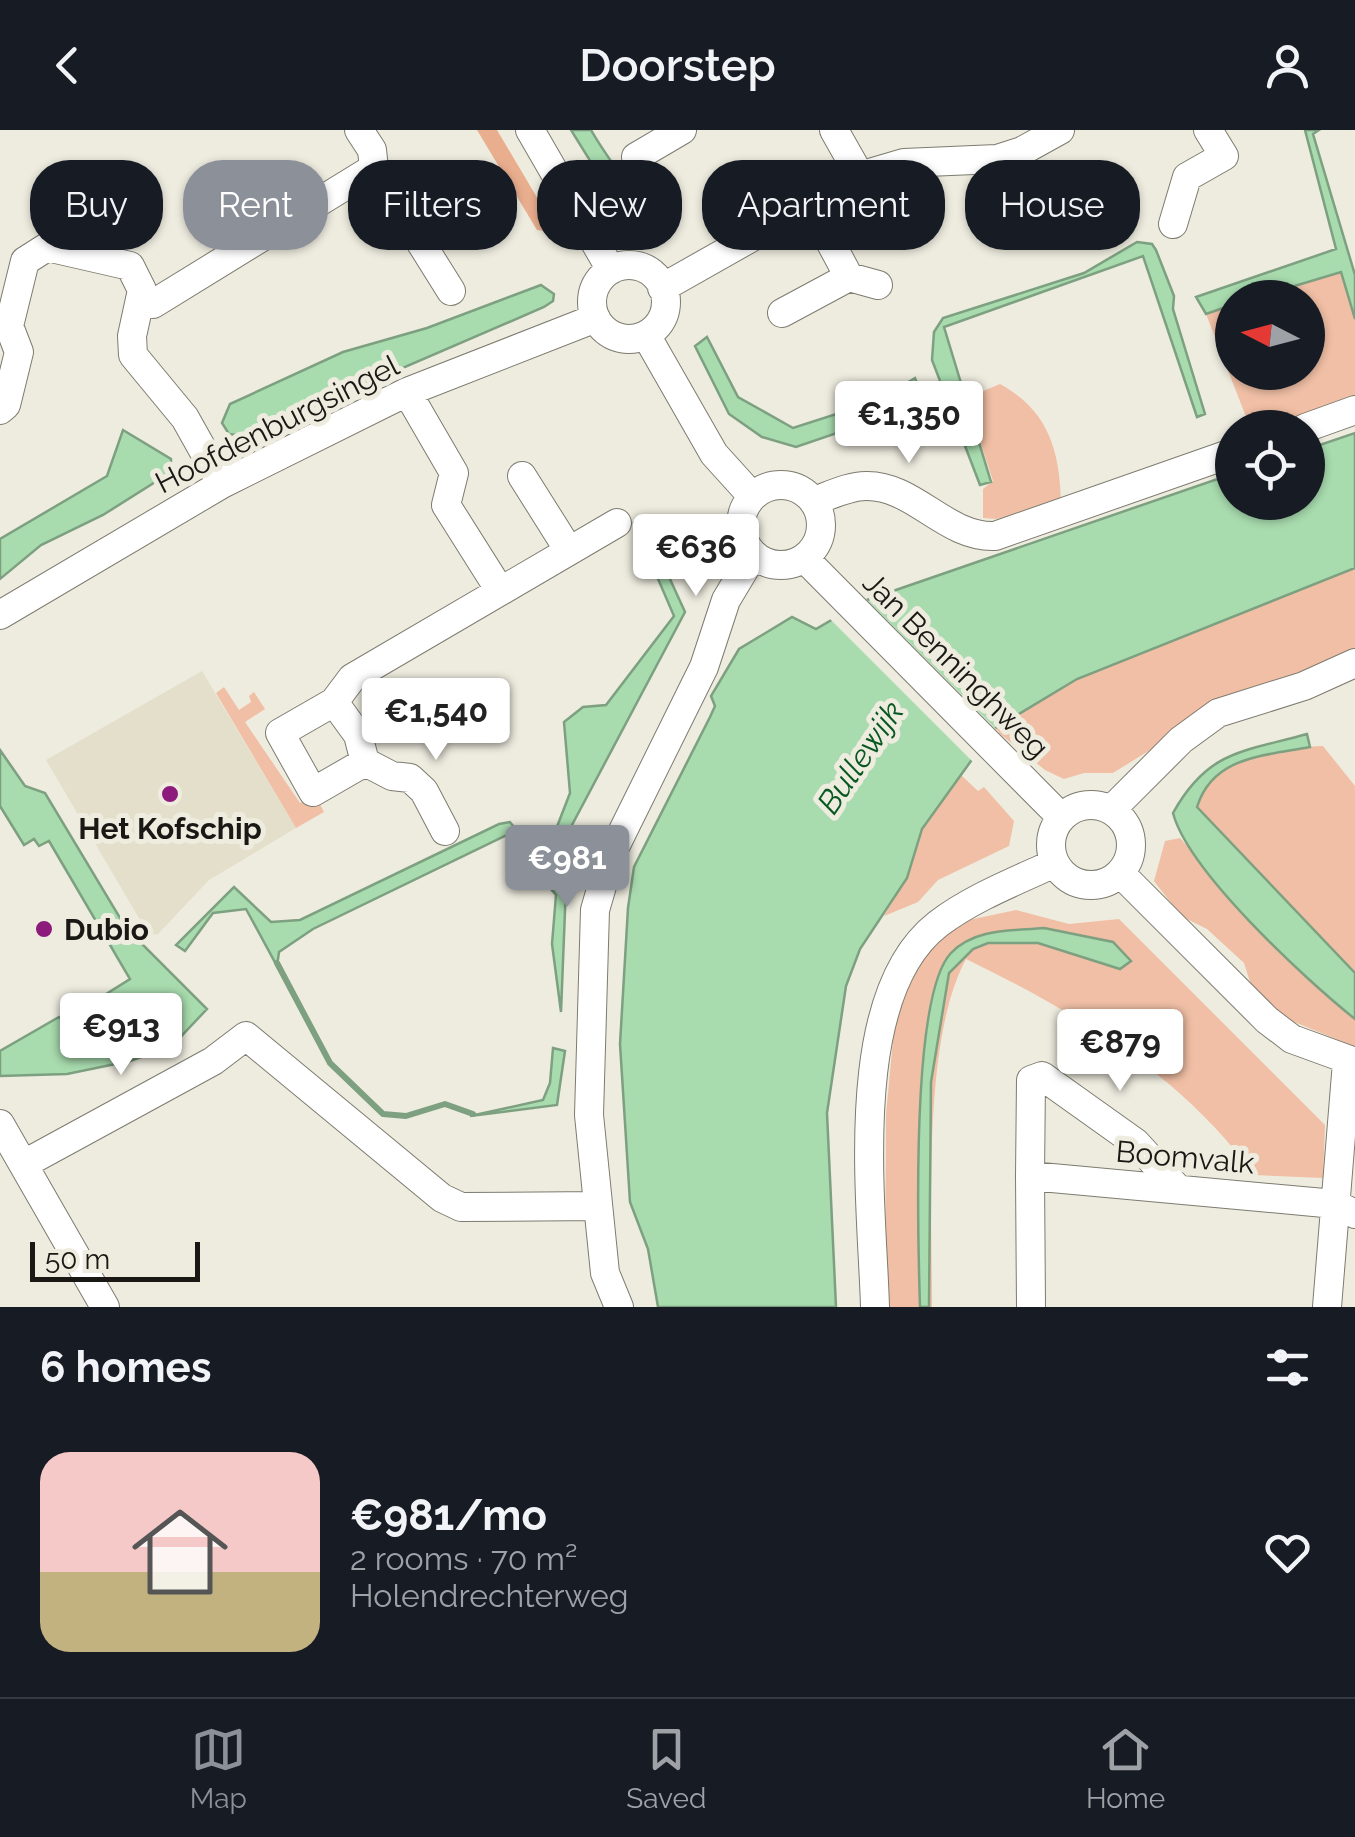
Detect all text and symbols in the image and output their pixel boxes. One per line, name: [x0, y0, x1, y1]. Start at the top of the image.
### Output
icon: back: [40, 38, 95, 93]
icon: person: [1260, 38, 1315, 93]
text: Doorstep: [579, 39, 776, 92]
chip: Buy: [30, 160, 163, 250]
chip: Rent: [183, 160, 328, 250]
chip: Filters: [348, 160, 517, 250]
chip: New: [537, 160, 682, 250]
chip: Apartment: [702, 160, 945, 250]
chip: House: [965, 160, 1140, 250]
north arrow: [1215, 280, 1325, 390]
map controls: [1215, 280, 1325, 520]
street label: Hoofdenburgsingel: [149, 347, 405, 501]
pin: €1,350: [828, 381, 990, 466]
text: €1,350: [857, 395, 961, 432]
button: locate: [1215, 410, 1325, 520]
pin: €636: [637, 514, 755, 599]
text: €636: [655, 528, 737, 565]
street label: Jan Benninghweg: [856, 565, 1056, 765]
pin: €1,540: [355, 678, 517, 763]
text: €1,540: [384, 692, 488, 729]
water label: Bullewijk: [809, 694, 911, 820]
marker: Het Kofschip: [159, 783, 181, 805]
place label: Het Kofschip: [78, 811, 262, 846]
pin: €981: [508, 825, 626, 910]
text: €981: [527, 839, 607, 876]
place label: Dubio: [64, 912, 149, 947]
marker: Dubio: [33, 918, 55, 940]
pin: €913: [62, 993, 180, 1078]
text: €913: [82, 1007, 160, 1044]
pin: €879: [1061, 1009, 1179, 1094]
text: €879: [1079, 1023, 1161, 1060]
street label: Boomvalk: [1114, 1134, 1256, 1180]
scale bar: [30, 1237, 200, 1282]
text: 50 m: [45, 1243, 110, 1276]
icon: filters: [1260, 1340, 1315, 1395]
text: 6 homes: [40, 1343, 211, 1392]
text: €981/mo: [350, 1491, 547, 1540]
icon: home: [120, 1492, 240, 1612]
icon: heart: [1260, 1525, 1315, 1580]
text: 2 rooms · 70 m²: [350, 1540, 577, 1577]
text: Holendrechterweg: [350, 1577, 628, 1614]
tab: Map: [190, 1722, 247, 1815]
tab: Saved: [626, 1722, 706, 1815]
tab: Home: [1086, 1722, 1165, 1815]

